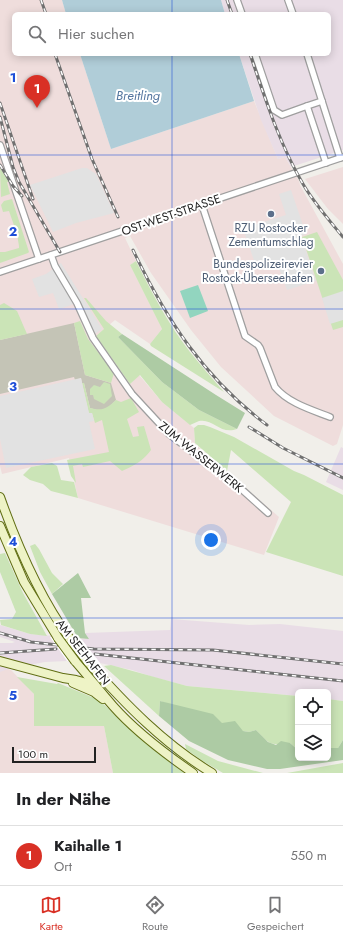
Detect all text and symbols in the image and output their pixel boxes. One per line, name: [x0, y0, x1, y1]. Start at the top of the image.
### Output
search box: [12, 12, 331, 56]
icon: search: [26, 23, 48, 45]
text: Hier suchen: [58, 23, 135, 45]
text: 1: [10, 68, 16, 87]
pin: 1: [24, 75, 50, 108]
water label: Breitling: [116, 86, 160, 105]
street label: OST-WEST-STRASSE: [119, 190, 223, 240]
marker: RZU Rostocker Zementumschlag: [266, 209, 276, 219]
place label: RZU Rostocker Zementumschlag: [229, 219, 314, 251]
text: 2: [9, 222, 17, 241]
place label: Bundespolizeirevier Rostock-Überseehafen: [202, 255, 314, 287]
marker: Bundespolizeirevier Rostock-Überseehafen: [316, 266, 326, 276]
text: 3: [9, 377, 17, 396]
street label: ZUM WASSERWERK: [155, 417, 247, 497]
your location: [201, 530, 221, 550]
text: 4: [8, 532, 18, 551]
street label: AM SEEHAFEN: [51, 615, 115, 689]
text: 5: [9, 686, 17, 705]
map controls: [295, 689, 331, 761]
button: locate: [295, 689, 331, 725]
button: layers: [295, 725, 331, 761]
scale bar: [12, 745, 96, 764]
text: 100 m: [18, 746, 48, 762]
text: In der Nähe: [16, 787, 111, 811]
text: Kaihalle 1: [54, 835, 122, 857]
text: 1: [26, 846, 32, 865]
text: 550 m: [290, 846, 327, 865]
text: Ort: [54, 857, 72, 876]
tab: Karte: [39, 894, 63, 934]
tab: Route: [142, 894, 168, 934]
tab: Gespeichert: [247, 894, 304, 934]

